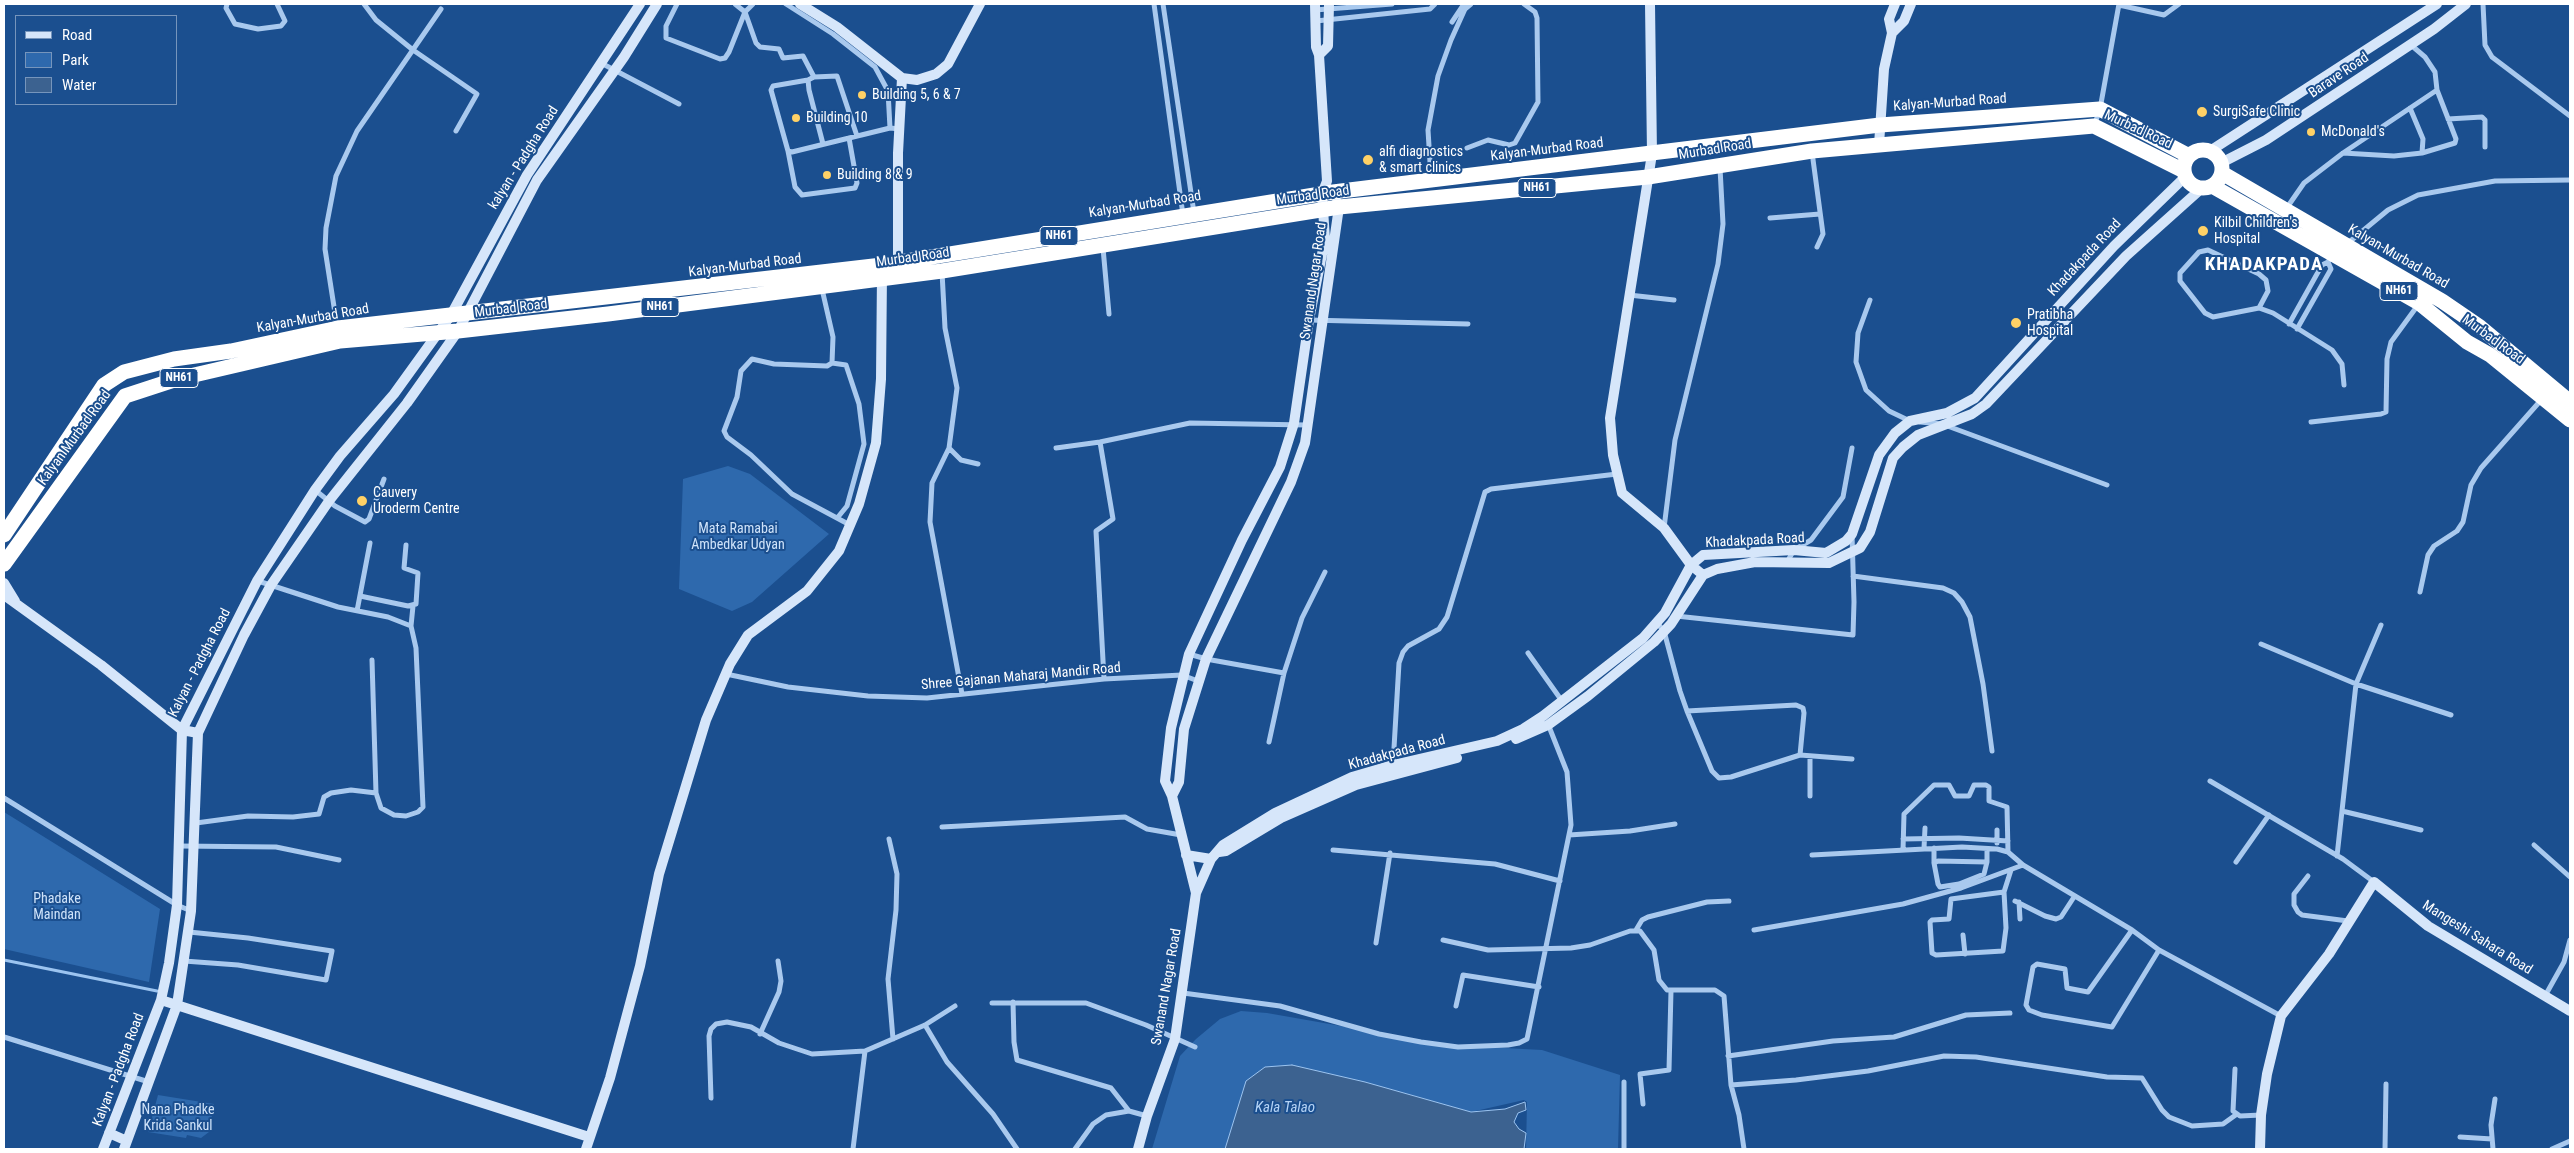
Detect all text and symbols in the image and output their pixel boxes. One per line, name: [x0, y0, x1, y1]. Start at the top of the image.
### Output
legend: [15, 15, 178, 105]
text: Road: [62, 26, 92, 44]
street label: Barave Road: [2306, 50, 2372, 102]
text: Park: [62, 51, 89, 69]
text: Water: [62, 76, 96, 94]
place label: Building 5, 6 & 7: [872, 87, 961, 103]
marker: Building 5, 6 & 7: [856, 89, 868, 101]
street label: Kalyan-Murbad Road: [1893, 91, 2007, 115]
street label: kalyan - Padgha Road: [486, 103, 562, 213]
place label: SurgiSafe Clinic: [2213, 104, 2300, 120]
marker: SurgiSafe Clinic: [2195, 105, 2209, 119]
street label: Murbad Road: [2101, 107, 2175, 153]
place label: Building 10: [806, 110, 868, 126]
marker: Building 10: [790, 112, 802, 124]
place label: McDonald's: [2321, 124, 2385, 140]
marker: McDonald's: [2305, 126, 2317, 138]
street label: Kalyan-Murbad Road: [1490, 135, 1604, 165]
street label: Murbad Road: [1677, 136, 1753, 164]
place label: alfi diagnostics & smart clinics: [1379, 144, 1463, 176]
marker: alfi diagnostics & smart clinics: [1361, 153, 1375, 167]
place label: Building 8 & 9: [837, 167, 913, 183]
marker: Building 8 & 9: [821, 169, 833, 181]
road number: NH61: [1518, 178, 1556, 198]
street label: Murbad Road: [1275, 183, 1351, 209]
street label: Kalyan-Murbad Road: [1088, 188, 1202, 222]
place label: Kilbil Children's Hospital: [2214, 215, 2298, 248]
street label: Khadakpada Road: [2045, 216, 2125, 300]
street label: Swanand Nagar Road: [1297, 221, 1331, 341]
street label: Kalyan-Murbad Road: [2345, 221, 2451, 293]
marker: Kilbil Children's Hospital: [2196, 224, 2210, 238]
road number: NH61: [1040, 227, 1078, 246]
street label: Murbad Road: [875, 245, 951, 271]
street label: Kalyan-Murbad Road: [688, 251, 802, 281]
district label: KHADAKPADA: [2204, 254, 2324, 276]
road number: NH61: [2380, 282, 2418, 300]
street label: Murbad Road: [474, 296, 548, 322]
road number: NH61: [641, 298, 679, 316]
street label: Kalyan-Murbad Road: [256, 301, 370, 337]
place label: Pratibha Hospital: [2027, 307, 2073, 340]
street label: Murbad Road: [2458, 312, 2528, 368]
marker: Pratibha Hospital: [2009, 316, 2023, 330]
road number: NH61: [160, 368, 198, 388]
street label: Kalyan Murbad Road: [35, 387, 115, 489]
place label: Cauvery Uroderm Centre: [373, 485, 460, 518]
marker: Cauvery Uroderm Centre: [355, 494, 369, 508]
park label: Mata Ramabai Ambedkar Udyan: [691, 521, 785, 554]
street label: Khadakpada Road: [1705, 530, 1805, 552]
street label: Kalyan - Padgha Road: [165, 606, 235, 720]
street label: Shree Gajanan Maharaj Mandir Road: [920, 660, 1122, 694]
street label: Khadakpada Road: [1347, 732, 1447, 774]
park label: Phadake Maindan: [33, 891, 81, 924]
street label: Mangeshi Sahara Road: [2419, 897, 2535, 979]
street label: Swanand Nagar Road: [1148, 927, 1186, 1047]
street label: Kalyan - Padgha Road: [90, 1011, 148, 1129]
water label: Kala Talao: [1255, 1099, 1315, 1117]
park label: Nana Phadke Krida Sankul: [142, 1102, 214, 1134]

